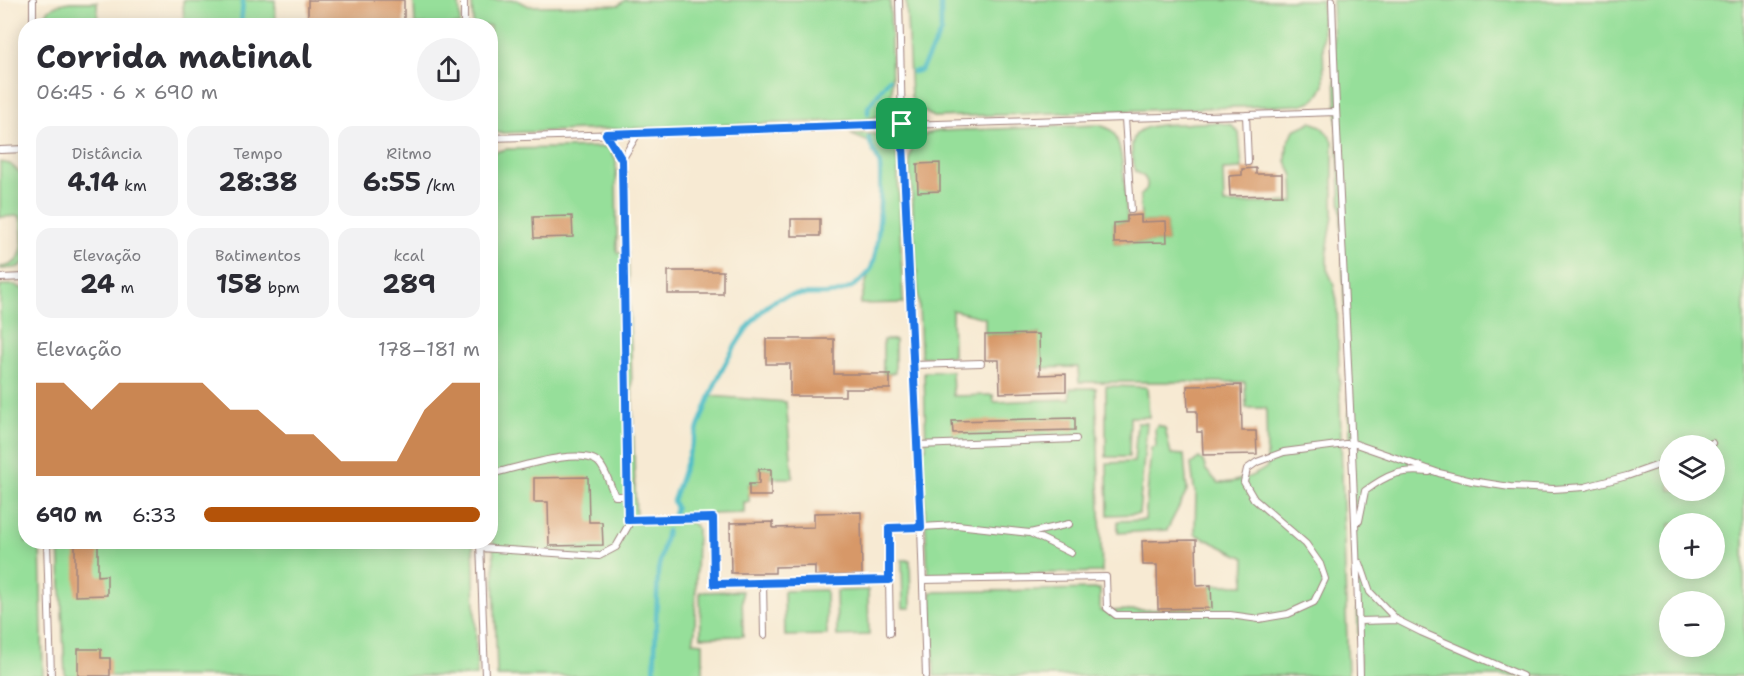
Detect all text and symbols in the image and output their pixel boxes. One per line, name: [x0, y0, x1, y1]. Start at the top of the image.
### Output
text: Corrida matinal: [36, 34, 312, 79]
button: share: [417, 38, 480, 101]
text: 06:45 · 6 × 690 m: [36, 79, 218, 105]
pin: [876, 98, 927, 149]
icon: arrive: [885, 107, 918, 140]
text: Distância: [72, 143, 142, 164]
text: Tempo: [233, 143, 283, 164]
text: Ritmo: [386, 143, 432, 164]
text: 4.14: [67, 164, 119, 199]
text: 28:38: [218, 164, 298, 199]
text: 6:55: [363, 164, 421, 199]
text: km: [119, 175, 147, 196]
text: /km: [421, 175, 455, 196]
text: Elevação: [73, 245, 141, 266]
text: Batimentos: [215, 245, 301, 266]
text: kcal: [393, 245, 425, 266]
text: 24: [80, 266, 115, 301]
text: 158: [216, 266, 262, 301]
text: 289: [382, 266, 436, 301]
text: m: [115, 277, 134, 298]
text: bpm: [262, 277, 300, 298]
text: Elevação: [36, 336, 122, 362]
text: 178–181 m: [378, 336, 480, 362]
map controls: [1659, 435, 1725, 657]
button: layers: [1659, 435, 1725, 501]
text: 690 m: [36, 502, 102, 528]
text: 6:33: [132, 502, 177, 528]
button: +: [1659, 513, 1725, 579]
button: −: [1659, 591, 1725, 657]

